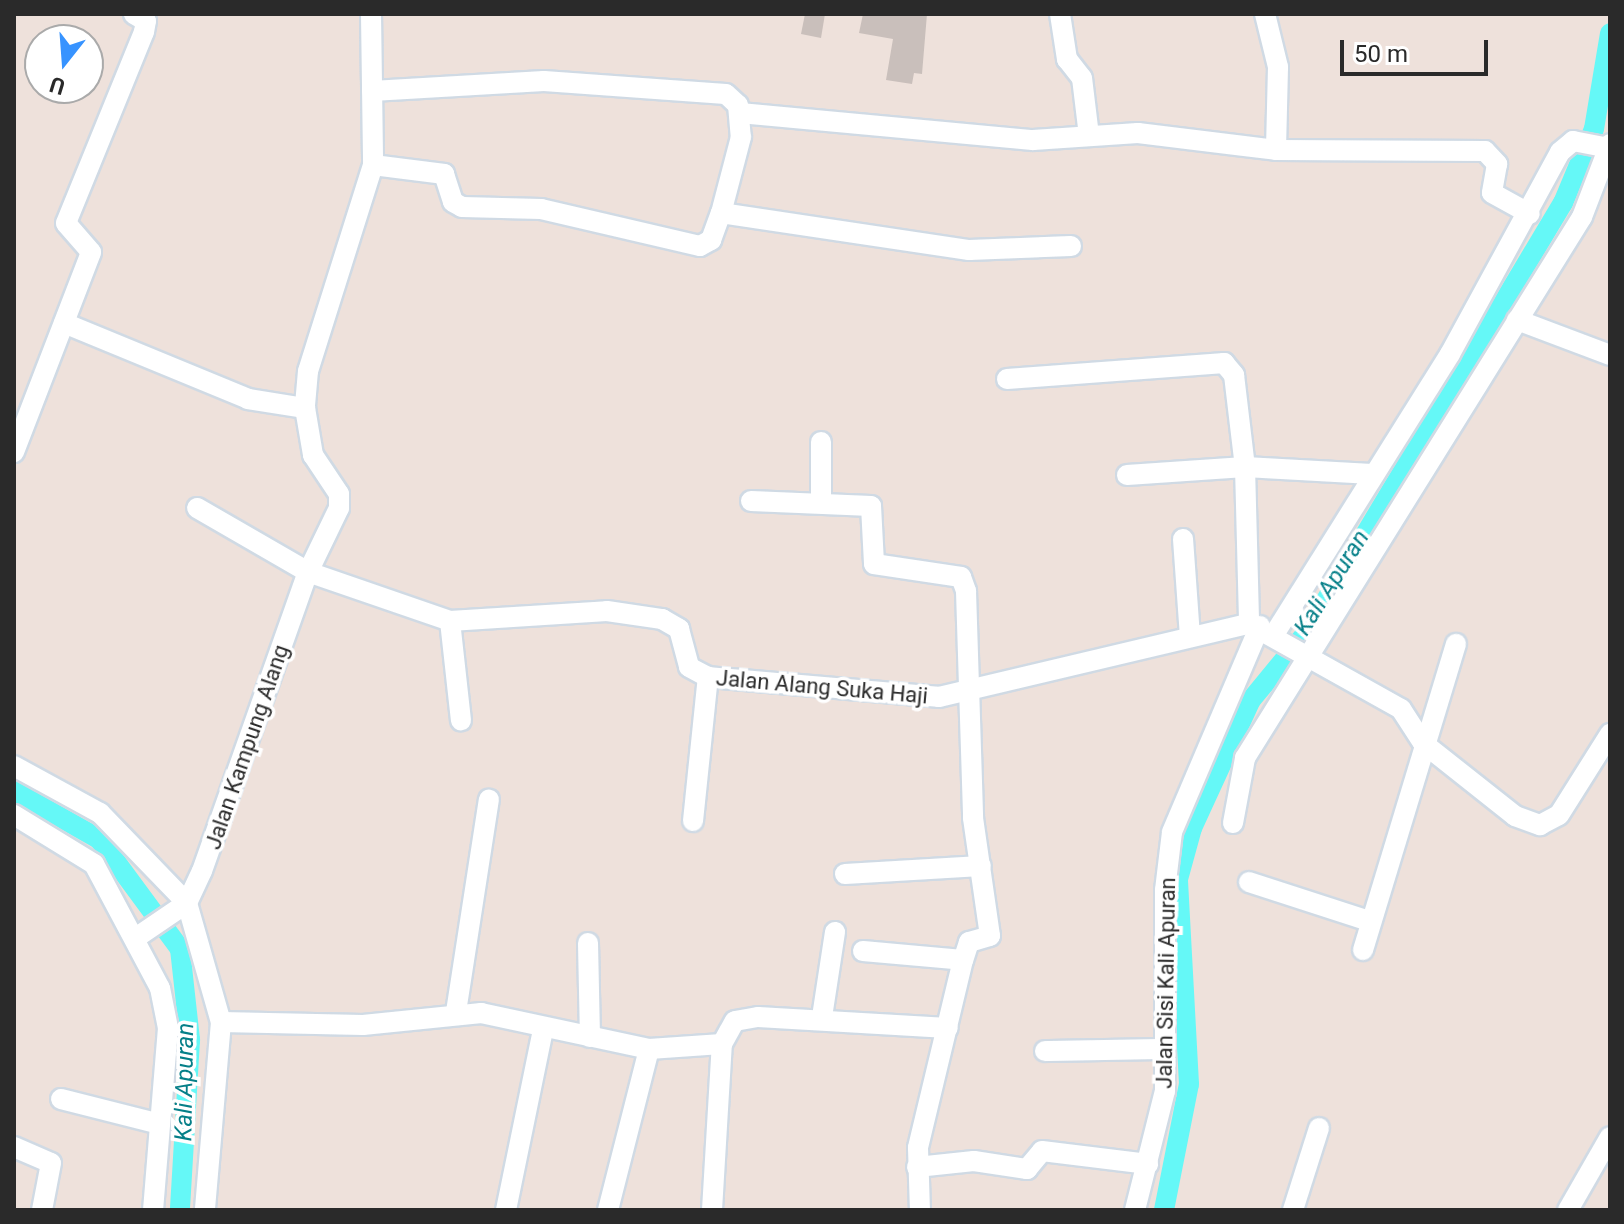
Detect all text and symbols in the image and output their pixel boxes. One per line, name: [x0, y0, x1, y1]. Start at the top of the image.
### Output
north arrow: [24, 24, 104, 104]
scale bar: [1344, 24, 1492, 74]
text: 50 m: [1354, 40, 1408, 68]
text: U: [47, 71, 68, 100]
water label: Kali Apuran: [1288, 525, 1376, 641]
street label: Jalan Kampung Alang: [200, 641, 294, 853]
street label: Jalan Alang Suka Haji: [715, 665, 929, 709]
street label: Jalan Sisi Kali Apuran: [1151, 877, 1181, 1089]
water label: Kali Apuran: [170, 1022, 200, 1142]

